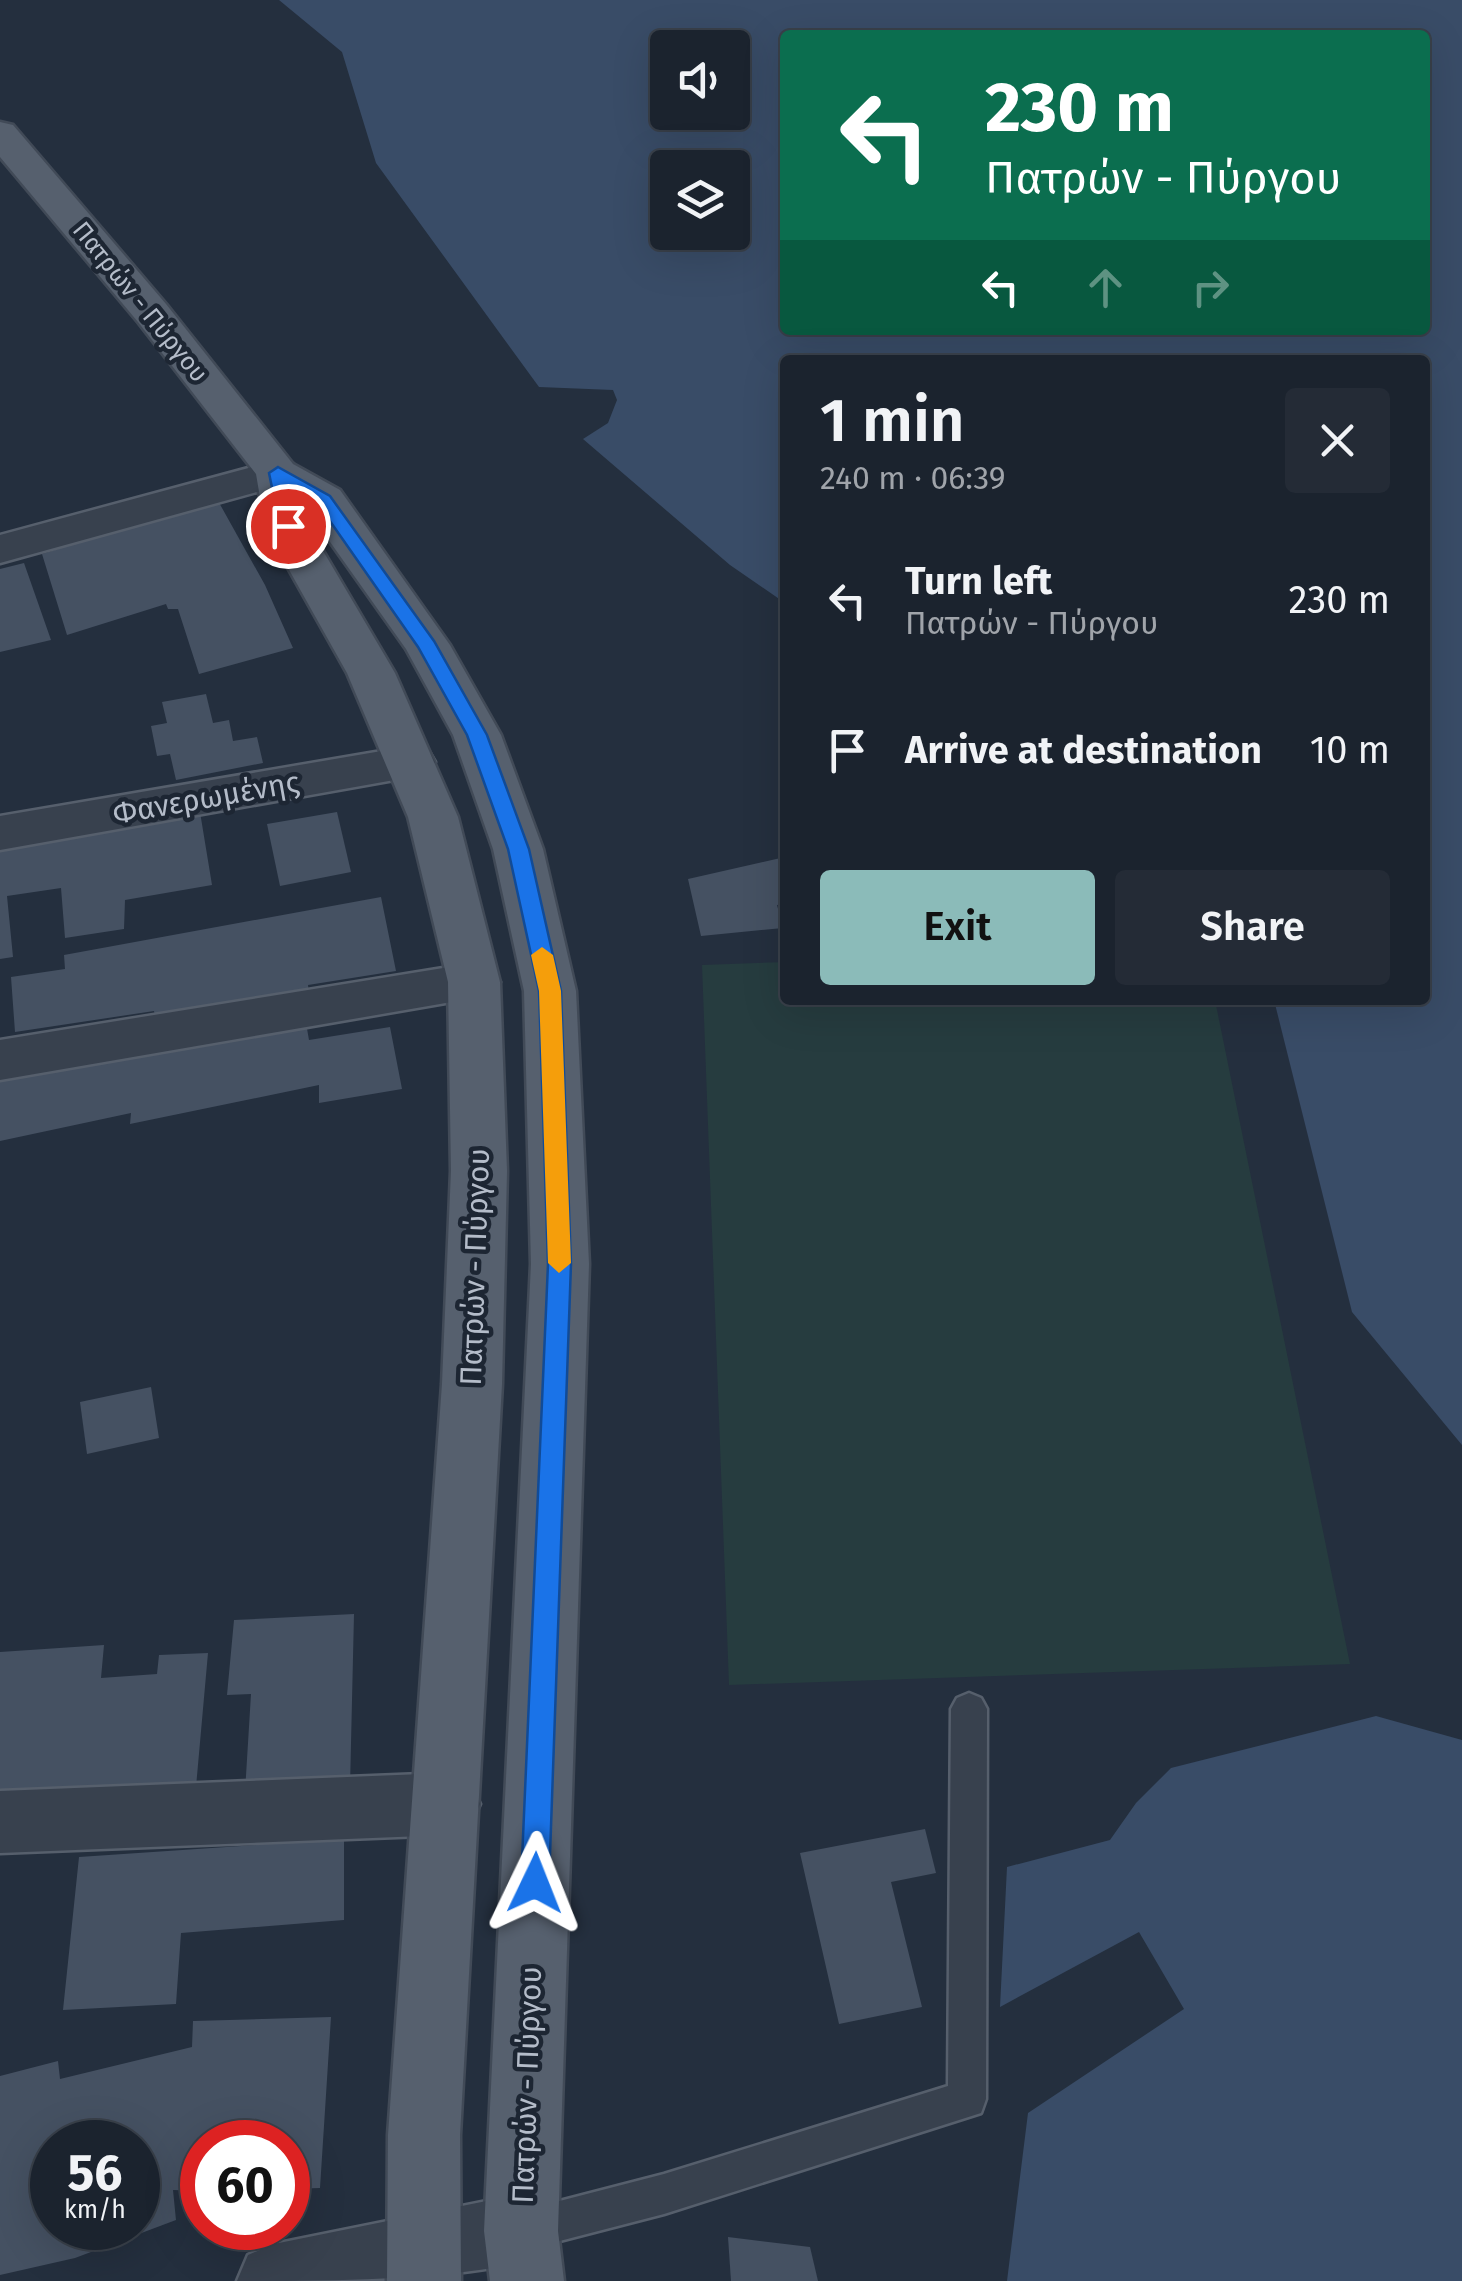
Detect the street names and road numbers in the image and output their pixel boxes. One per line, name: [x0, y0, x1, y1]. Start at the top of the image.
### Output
street label: Πατρών - Πύργου: [66, 216, 214, 388]
street label: Φανερωμένης: [110, 764, 302, 832]
street label: Πατρών - Πύργου: [453, 1148, 497, 1386]
street label: Πατρών - Πύργου: [505, 1966, 549, 2204]

